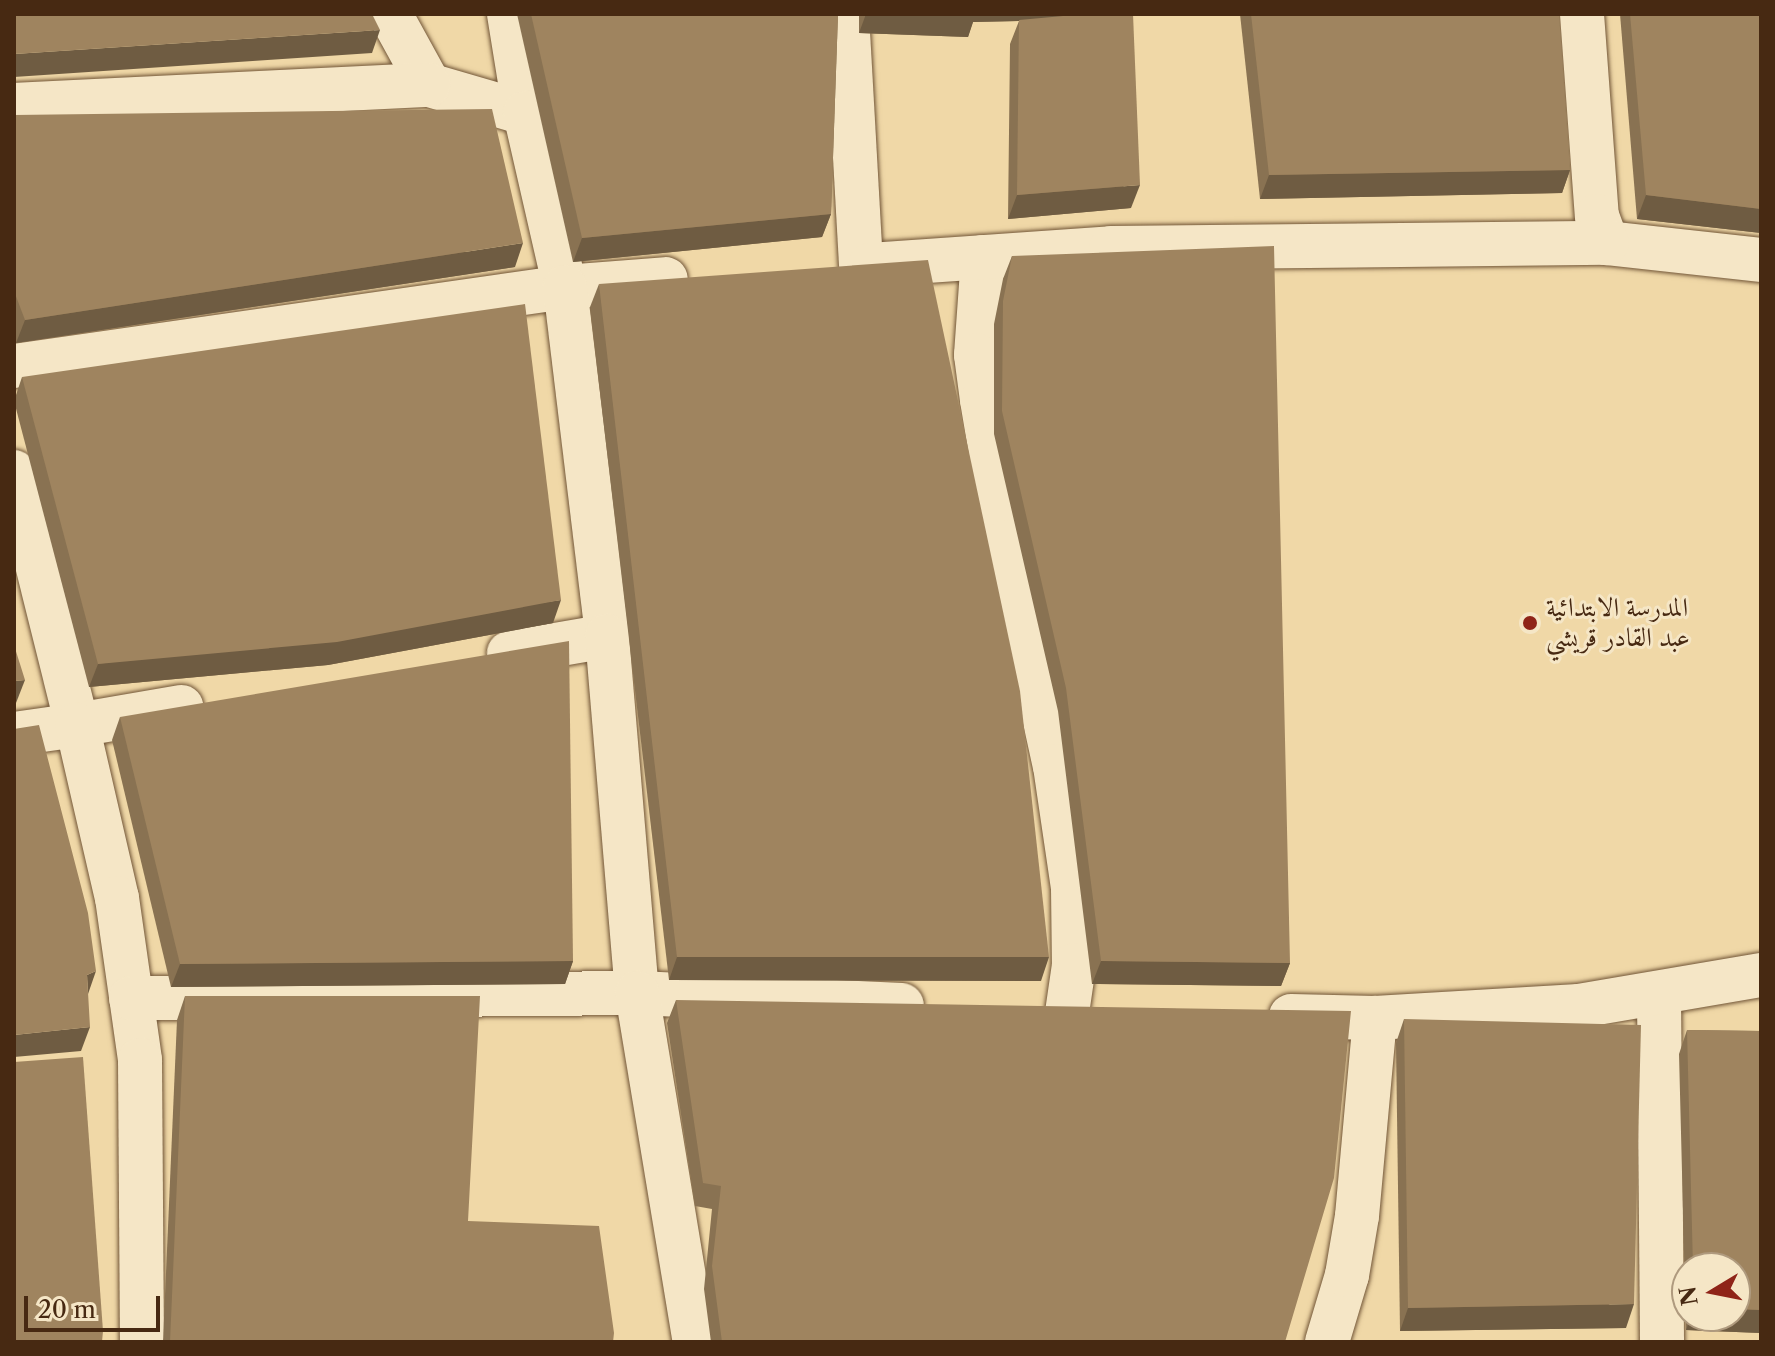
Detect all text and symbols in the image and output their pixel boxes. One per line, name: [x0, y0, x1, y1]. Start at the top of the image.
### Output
place label: المدرسة الابتدائية عبد القادر قريشي: [1546, 592, 1690, 654]
marker: المدرسة الابتدائية عبد القادر قريشي: [1521, 614, 1539, 632]
north arrow: [1671, 1252, 1751, 1332]
scale bar: [28, 1280, 164, 1330]
text: N: [1674, 1284, 1704, 1308]
text: 20 m: [38, 1295, 96, 1324]

